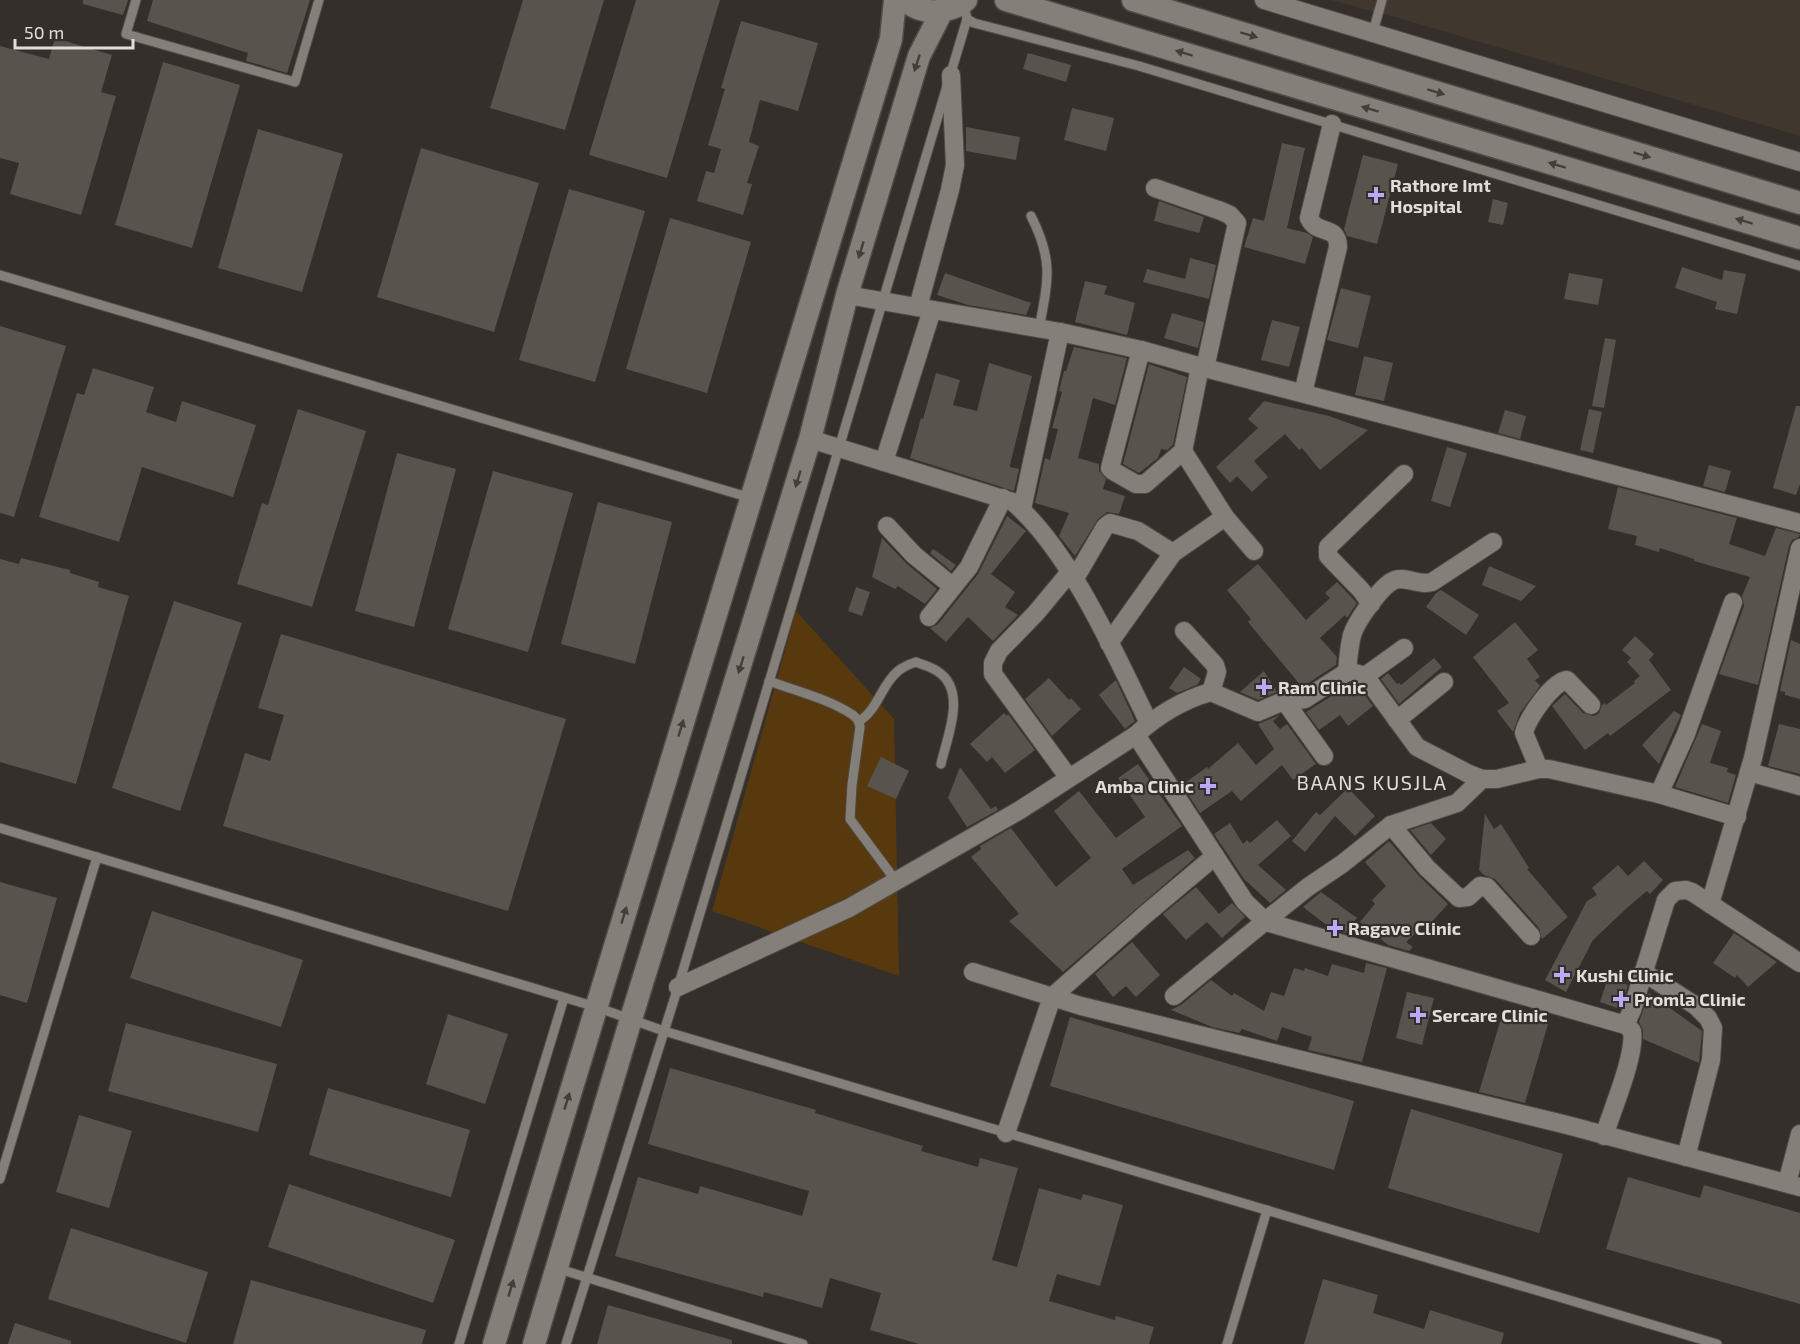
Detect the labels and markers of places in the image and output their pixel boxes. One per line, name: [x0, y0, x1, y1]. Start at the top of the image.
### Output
place label: Rathore Imt Hospital: [1390, 174, 1491, 217]
marker: Rathore Imt Hospital: [1367, 186, 1385, 204]
place label: Ram Clinic: [1278, 676, 1366, 698]
marker: Ram Clinic: [1255, 678, 1273, 696]
place label: Amba Clinic: [1095, 775, 1194, 797]
marker: Amba Clinic: [1199, 777, 1217, 795]
place label: Ragave Clinic: [1348, 917, 1461, 939]
marker: Ragave Clinic: [1326, 919, 1344, 937]
place label: Kushi Clinic: [1576, 964, 1674, 986]
marker: Kushi Clinic: [1553, 966, 1571, 984]
place label: Promla Clinic: [1634, 988, 1746, 1010]
marker: Promla Clinic: [1612, 990, 1630, 1008]
place label: Sercare Clinic: [1432, 1004, 1548, 1026]
marker: Sercare Clinic: [1409, 1006, 1427, 1024]

